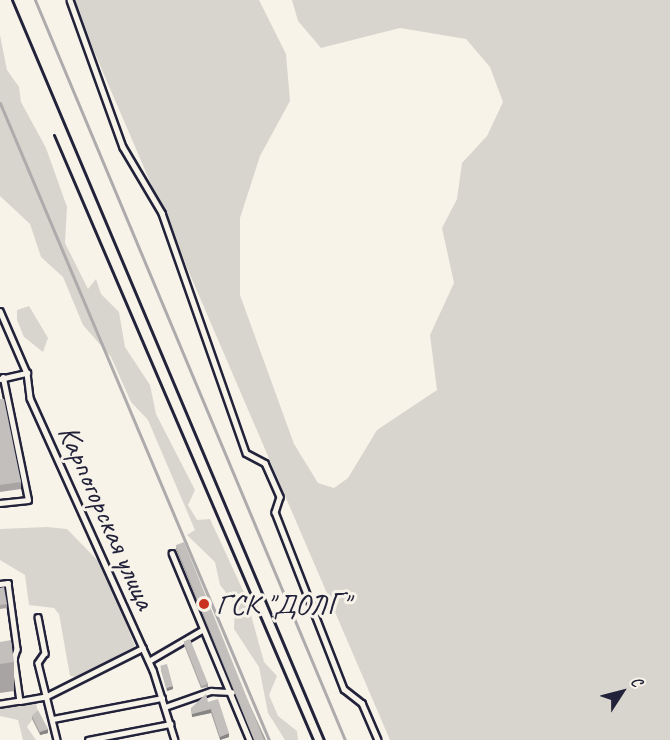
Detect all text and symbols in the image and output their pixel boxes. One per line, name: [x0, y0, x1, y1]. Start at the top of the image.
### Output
street label: Карпогорская улица: [50, 418, 164, 616]
place label: ГСК "ДОЛГ": [216, 586, 349, 622]
marker: ГСК "ДОЛГ": [197, 597, 211, 611]
north arrow: [592, 662, 652, 722]
text: С: [626, 672, 647, 690]

